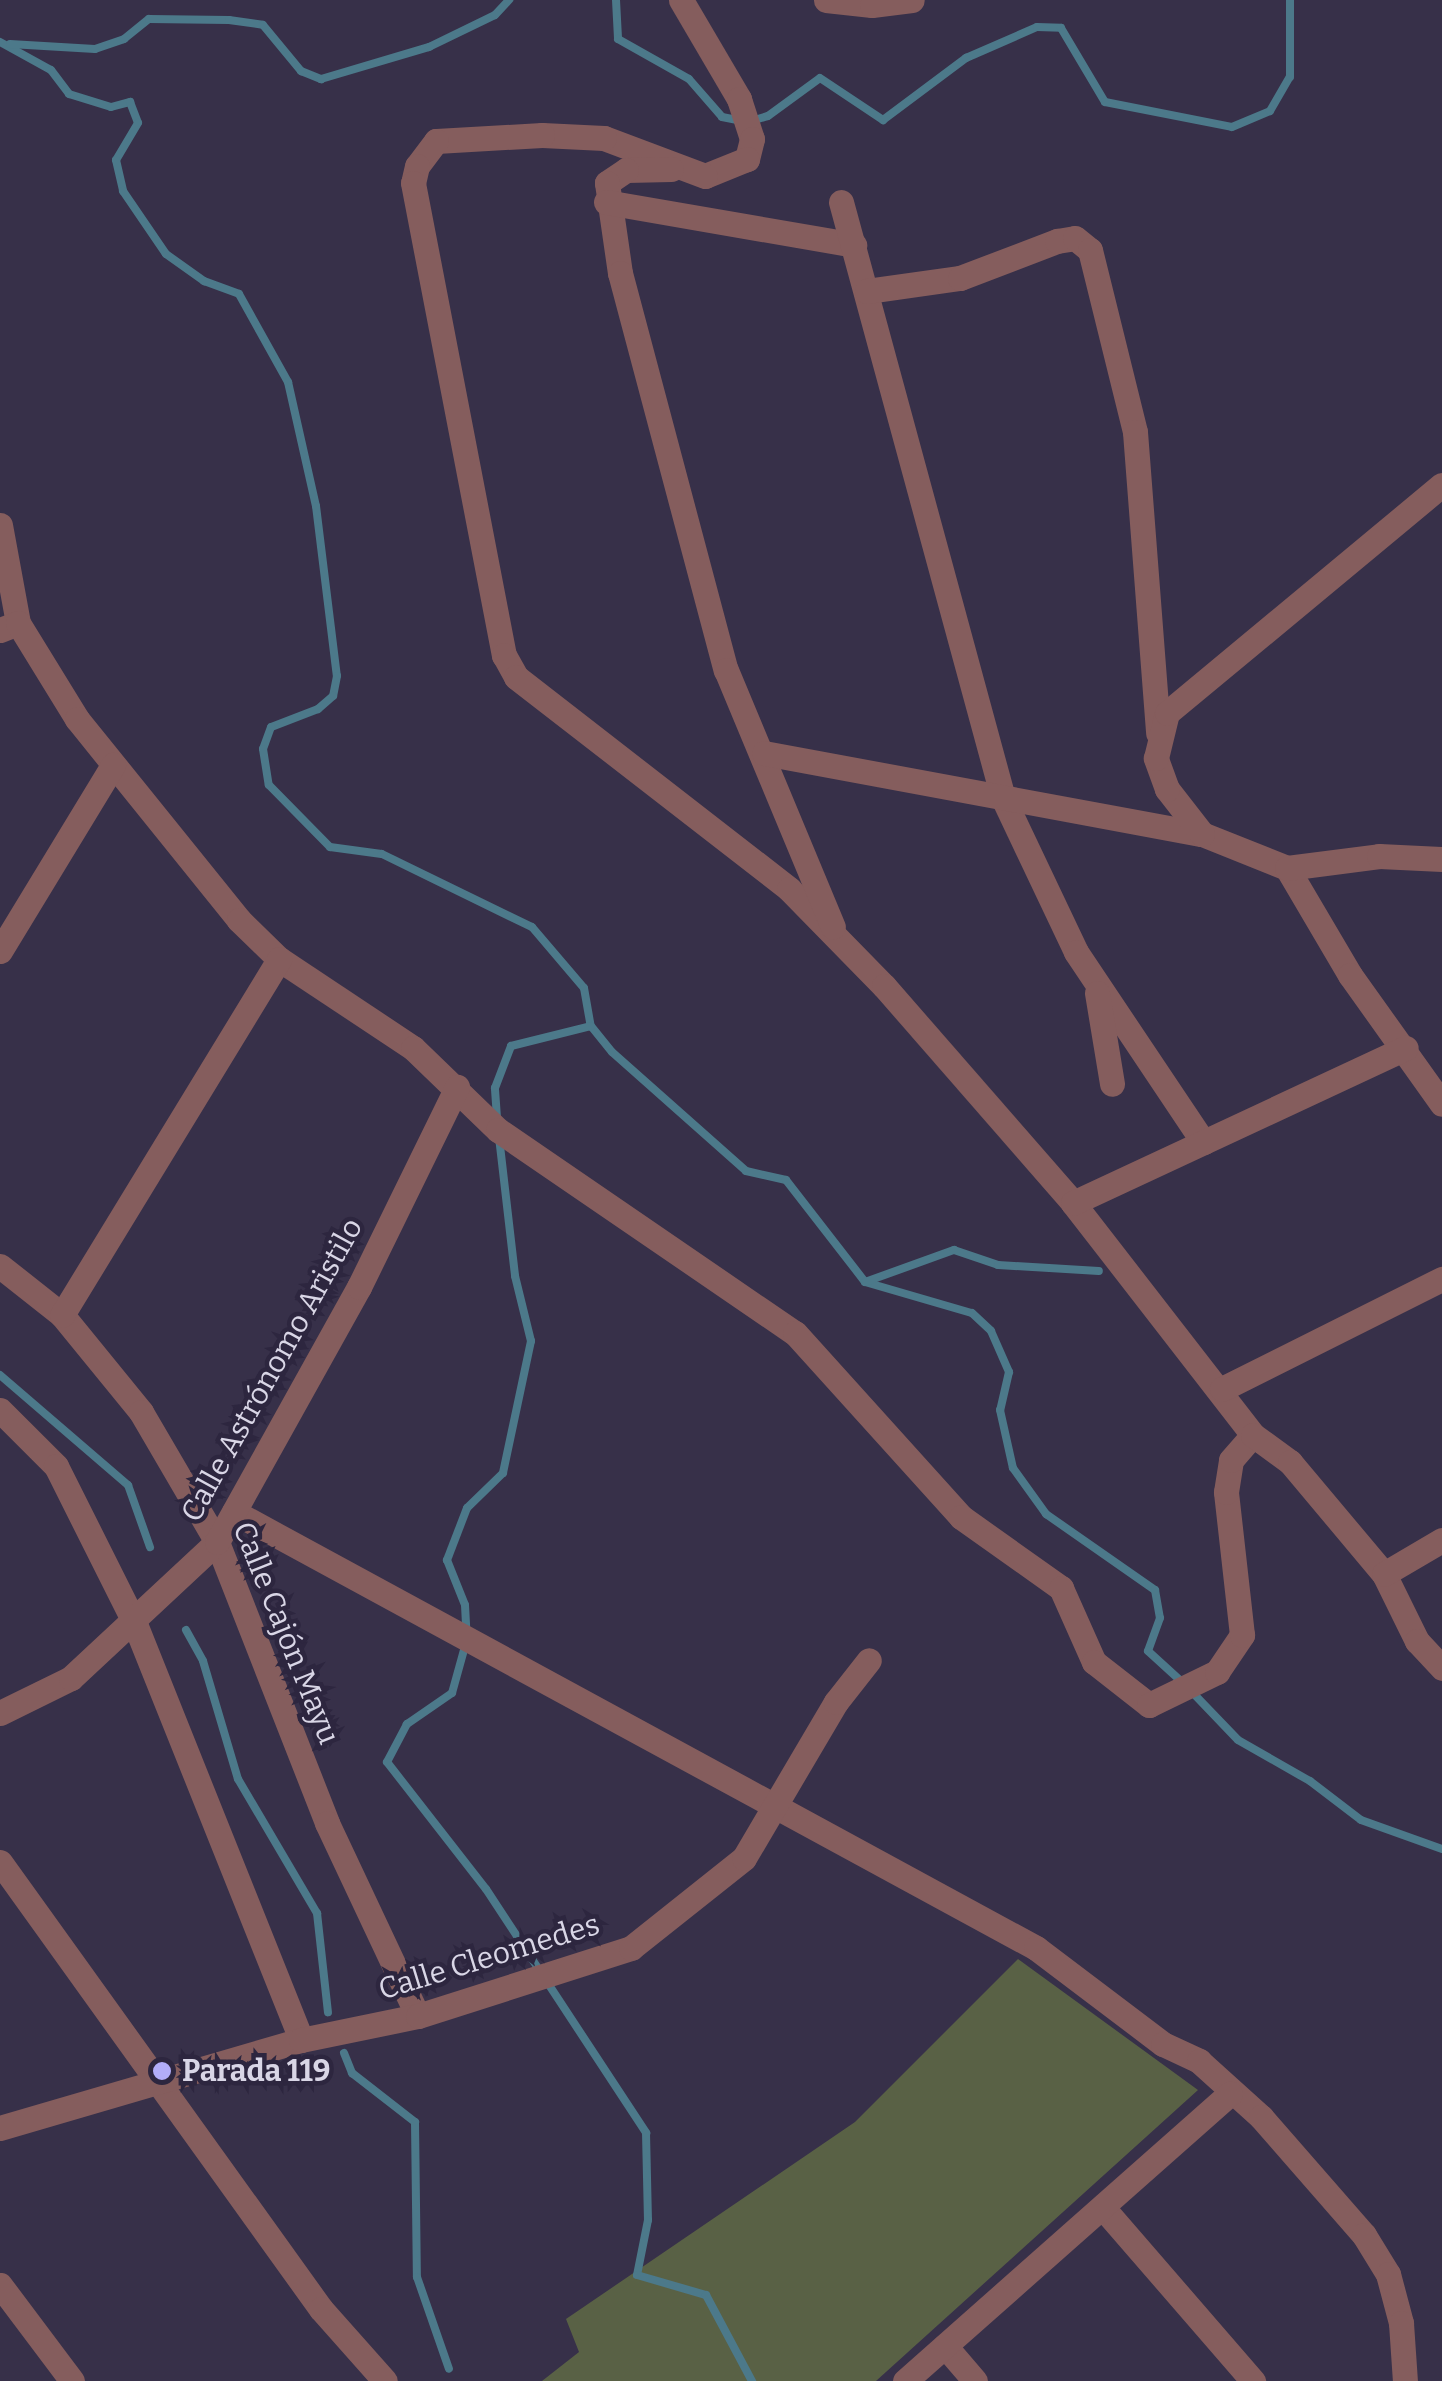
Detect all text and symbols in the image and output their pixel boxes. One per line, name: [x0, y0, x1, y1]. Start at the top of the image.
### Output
street label: Calle Astrónomo Aristilo: [174, 1212, 370, 1528]
street label: Calle Cajón Mayu: [225, 1517, 347, 1749]
street label: Calle Cleomedes: [374, 1906, 604, 2008]
place label: Parada 119: [182, 2053, 330, 2089]
marker: Parada 119: [151, 2060, 173, 2082]

